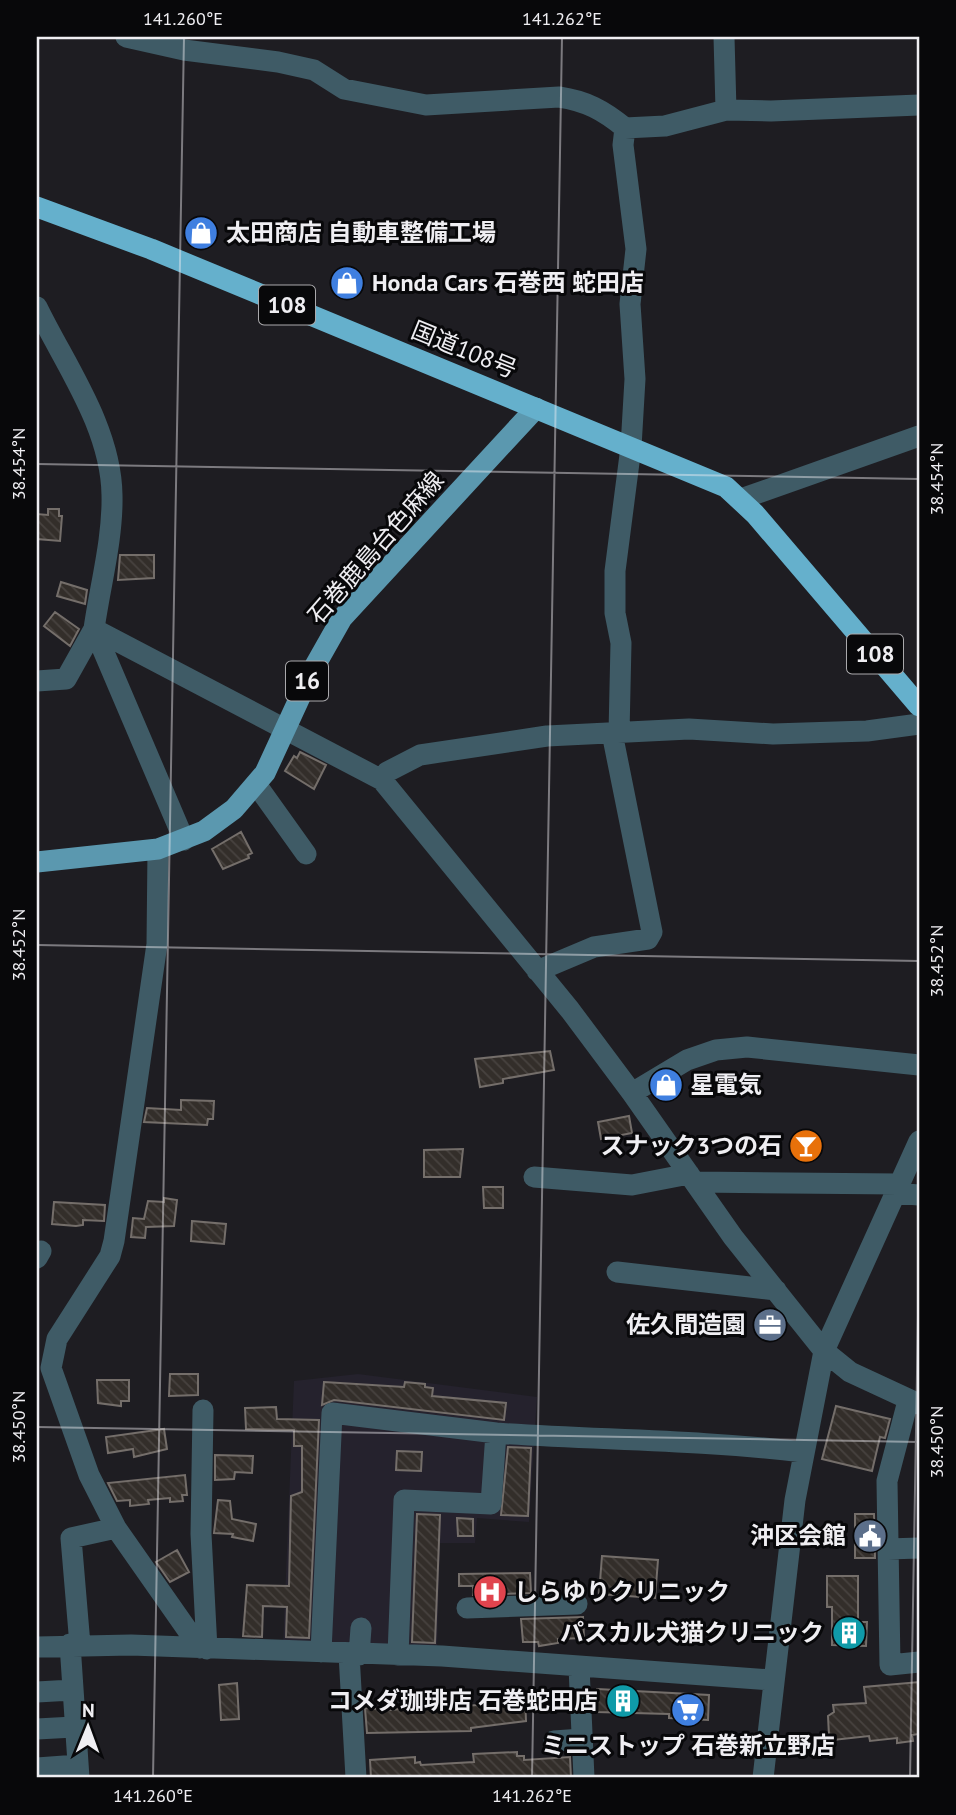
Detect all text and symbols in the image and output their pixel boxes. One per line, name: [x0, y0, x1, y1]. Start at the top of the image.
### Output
text: 141.260°E: [143, 7, 223, 30]
text: 141.262°E: [522, 7, 602, 30]
shop icon: 太田商店 自動車整備工場: [182, 214, 220, 252]
place label: 太田商店 自動車整備工場: [226, 217, 496, 248]
shop icon: Honda Cars 石巻西 蛇田店: [328, 264, 366, 302]
place label: Honda Cars 石巻西 蛇田店: [372, 267, 644, 298]
road number: 108: [259, 286, 315, 324]
street label: 国道108号: [407, 314, 522, 385]
text: 38.454°N: [7, 428, 30, 500]
text: 38.454°N: [925, 443, 948, 515]
street label: 石巻鹿島台色麻線: [301, 465, 450, 630]
road number: 108: [847, 634, 903, 674]
road number: 16: [286, 662, 328, 701]
text: 38.452°N: [7, 909, 30, 981]
text: 38.452°N: [925, 925, 948, 997]
shop icon: 星電気: [647, 1066, 685, 1104]
place label: 星電気: [690, 1069, 762, 1100]
bar icon: スナック3つの石: [787, 1127, 825, 1165]
place label: スナック3つの石: [600, 1130, 782, 1161]
office icon: 佐久間造園: [751, 1306, 789, 1344]
place label: 佐久間造園: [626, 1309, 746, 1340]
text: 38.450°N: [7, 1391, 30, 1463]
text: 38.450°N: [925, 1406, 948, 1478]
public building icon: 沖区会館: [851, 1517, 889, 1555]
place label: 沖区会館: [750, 1520, 846, 1551]
hospital icon: しらゆりクリニック: [471, 1573, 509, 1611]
place label: しらゆりクリニック: [514, 1576, 730, 1607]
building icon: パスカル犬猫クリニック: [830, 1614, 868, 1652]
place label: パスカル犬猫クリニック: [560, 1617, 824, 1648]
building icon: コメダ珈琲店 石巻蛇田店: [604, 1682, 642, 1720]
place label: コメダ珈琲店 石巻蛇田店: [328, 1685, 598, 1716]
supermarket icon: ミニストップ 石巻新立野店: [669, 1691, 707, 1729]
north arrow: [52, 1692, 122, 1762]
text: N: [82, 1698, 95, 1722]
place label: ミニストップ 石巻新立野店: [541, 1730, 835, 1761]
text: 141.260°E: [113, 1784, 193, 1807]
text: 141.262°E: [492, 1784, 572, 1807]

